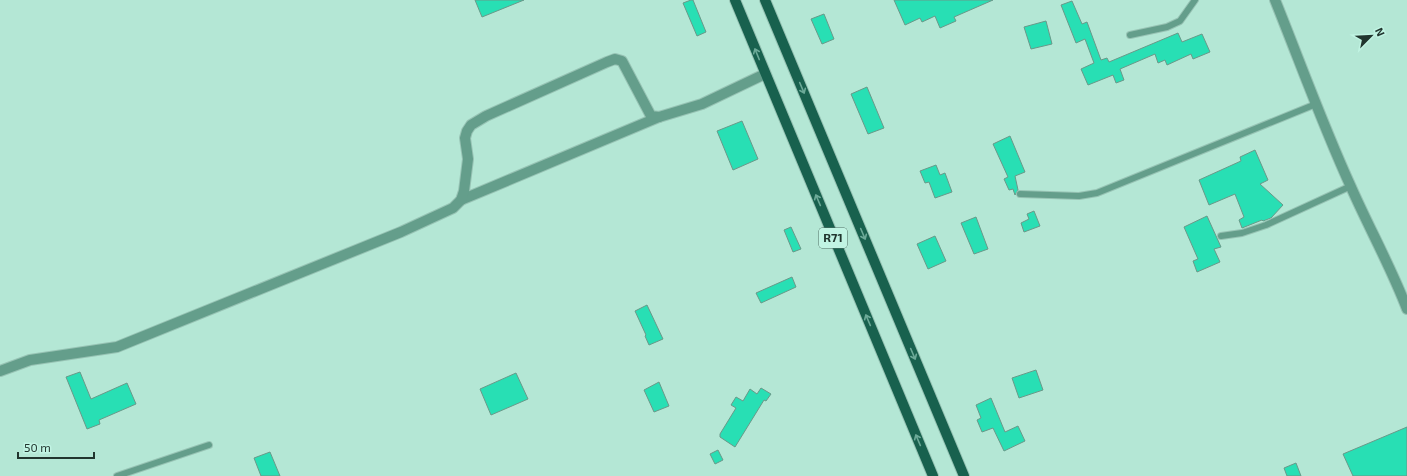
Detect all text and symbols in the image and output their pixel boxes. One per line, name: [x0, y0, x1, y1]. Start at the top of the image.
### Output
north arrow: [1351, 16, 1391, 56]
text: N: [1373, 25, 1388, 38]
one-way arrow: [753, 49, 760, 61]
one-way arrow: [799, 81, 806, 93]
one-way arrow: [813, 194, 821, 206]
one-way arrow: [859, 227, 867, 239]
road number: R71: [819, 228, 847, 248]
one-way arrow: [863, 314, 871, 326]
one-way arrow: [909, 347, 917, 359]
scale bar: [18, 434, 94, 460]
one-way arrow: [913, 434, 921, 446]
text: 50 m: [24, 440, 51, 454]

